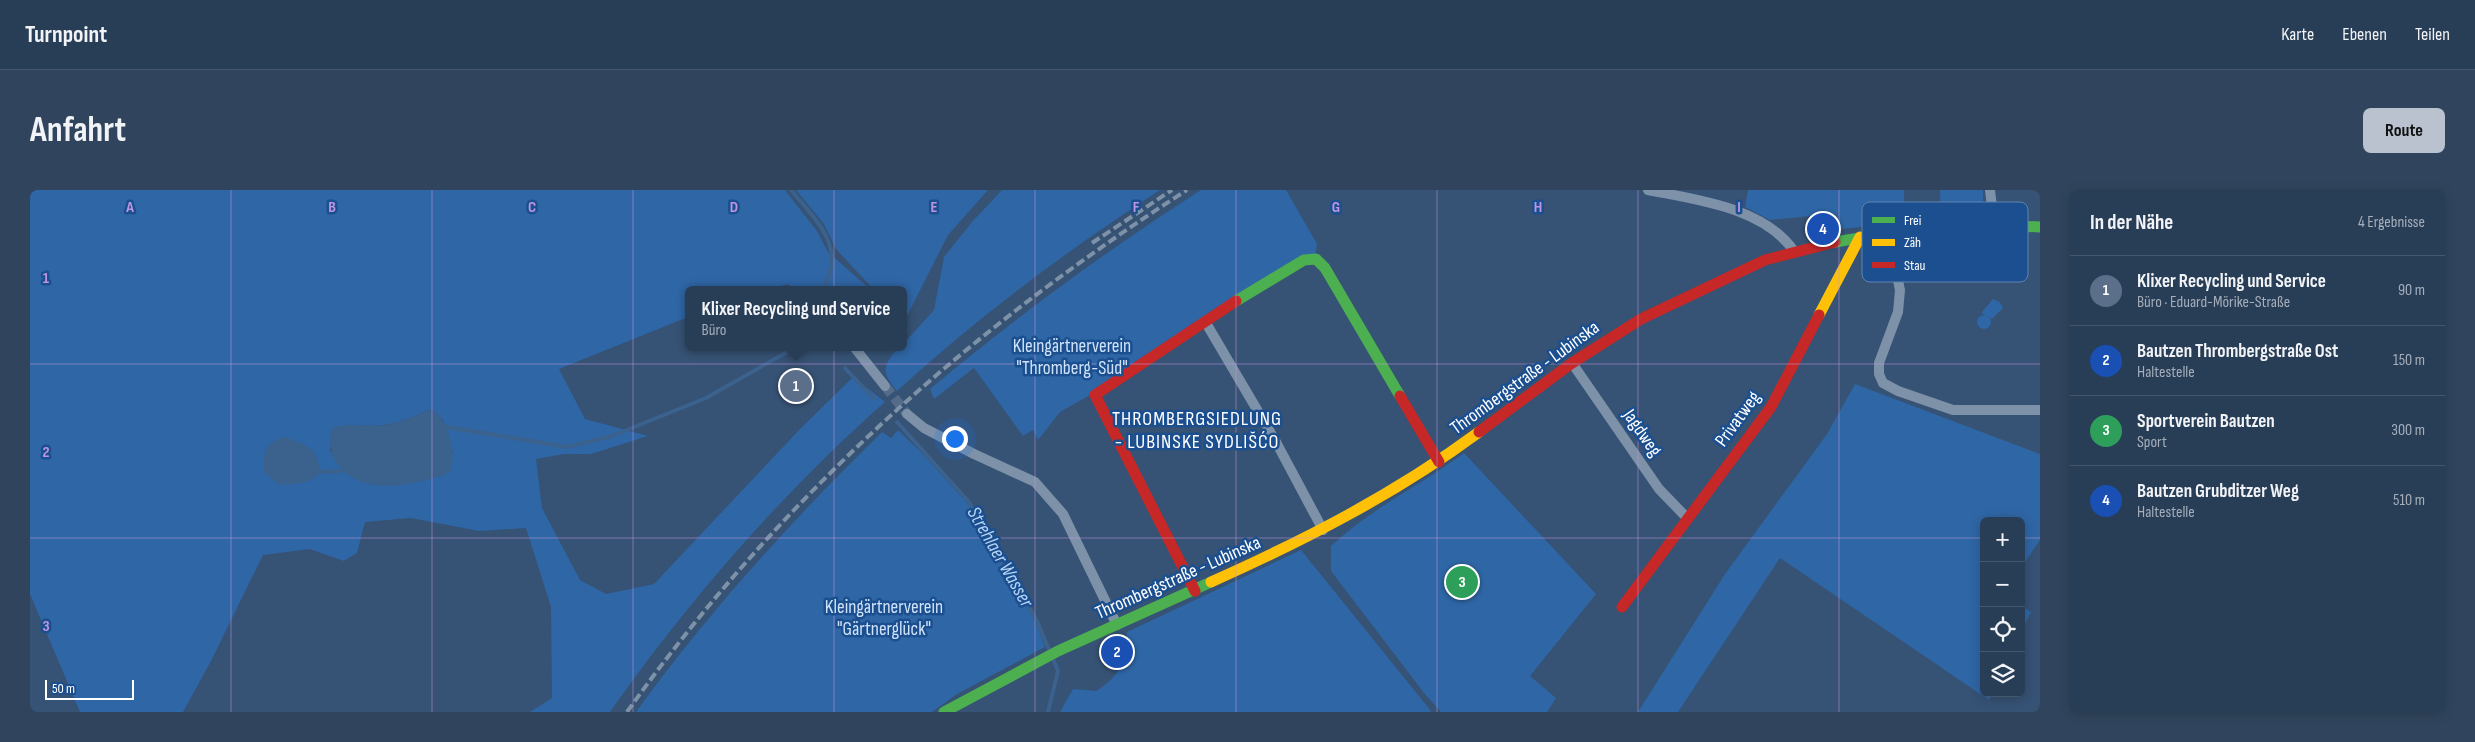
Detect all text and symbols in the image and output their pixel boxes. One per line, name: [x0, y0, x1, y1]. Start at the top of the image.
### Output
text: Turnpoint: [25, 20, 107, 49]
text: Karte: [2281, 24, 2314, 45]
text: Ebenen: [2342, 24, 2387, 45]
text: Teilen: [2415, 24, 2450, 45]
button: Route: [2363, 108, 2445, 153]
text: Anfahrt: [30, 109, 126, 152]
text: A: [125, 198, 134, 217]
text: B: [328, 198, 336, 217]
text: C: [528, 198, 536, 217]
text: D: [730, 198, 738, 217]
text: E: [931, 198, 938, 217]
text: F: [1133, 198, 1140, 217]
text: G: [1332, 198, 1340, 217]
text: H: [1534, 198, 1542, 217]
text: I: [1737, 198, 1741, 217]
legend: [1862, 202, 2028, 282]
pin: 4: [1807, 210, 1839, 248]
text: In der Nähe: [2090, 210, 2173, 235]
text: Frei: [1904, 212, 1921, 229]
text: 4 Ergebnisse: [2358, 213, 2425, 232]
text: Zäh: [1904, 234, 1921, 251]
text: Stau: [1904, 257, 1926, 274]
text: 1: [43, 269, 50, 288]
text: Klixer Recycling und Service: [2137, 270, 2326, 293]
text: 1: [2103, 281, 2109, 300]
text: 90 m: [2398, 281, 2425, 300]
popup: [685, 286, 907, 351]
text: Büro · Eduard-Mörike-Straße: [2137, 293, 2290, 312]
text: Klixer Recycling und Service: [702, 298, 890, 321]
street label: Thrombergstraße - Lubinska: [1446, 316, 1604, 440]
text: Büro: [702, 321, 726, 340]
park label: Kleingärtnerverein "Thromberg-Süd": [1013, 335, 1131, 380]
text: Bautzen Thrombergstraße Ost: [2137, 340, 2338, 363]
text: 2: [2102, 351, 2110, 370]
text: 150 m: [2393, 351, 2425, 370]
text: Haltestelle: [2137, 363, 2195, 382]
pin: 1: [780, 367, 812, 405]
street label: Privatweg: [1710, 386, 1766, 451]
street label: Jagdweg: [1617, 404, 1667, 461]
district label: THROMBERGSIEDLUNG - LUBINSKE SYDLIŠĆO: [1112, 407, 1282, 454]
text: Sportverein Bautzen: [2137, 410, 2275, 433]
text: 3: [2102, 421, 2110, 440]
text: 300 m: [2391, 421, 2425, 440]
your location: [942, 426, 968, 452]
text: Sport: [2137, 433, 2167, 452]
text: 2: [42, 443, 50, 462]
text: Bautzen Grubditzer Weg: [2137, 480, 2299, 503]
text: 4: [2102, 491, 2110, 510]
text: 510 m: [2393, 491, 2425, 510]
water label: Strehlaer Wasser: [962, 502, 1039, 613]
text: Haltestelle: [2137, 503, 2195, 522]
map controls: [1980, 517, 2025, 697]
button: +: [1980, 517, 2025, 562]
street label: Thrombergstraße - Lubinska: [1092, 531, 1264, 625]
button: −: [1980, 562, 2025, 607]
pin: 3: [1446, 563, 1478, 601]
park label: Kleingärtnerverein "Gärtnerglück": [825, 596, 943, 641]
button: locate: [1980, 607, 2025, 652]
text: 3: [42, 617, 50, 636]
pin: 2: [1101, 633, 1133, 671]
button: layers: [1980, 652, 2025, 697]
scale bar: [45, 677, 134, 700]
text: 50 m: [52, 680, 75, 697]

